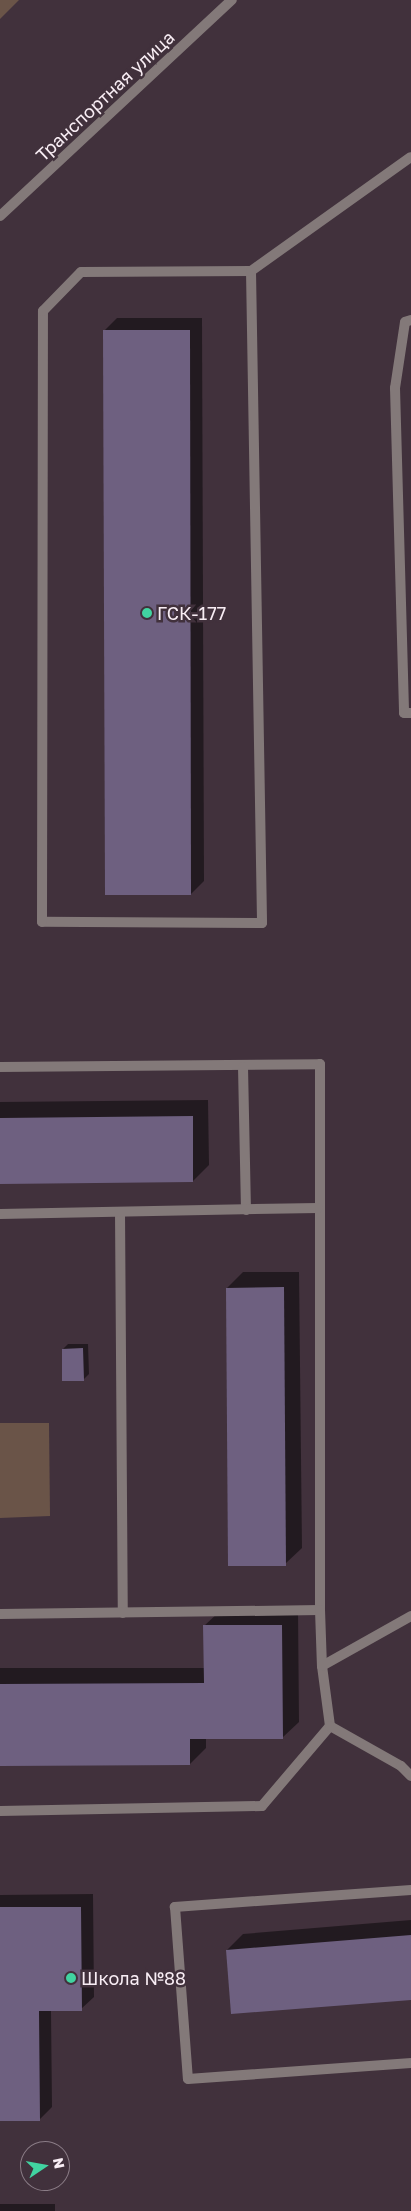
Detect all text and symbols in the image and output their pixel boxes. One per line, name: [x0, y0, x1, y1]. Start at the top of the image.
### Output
street label: Транспортная улица: [31, 26, 179, 166]
place label: ГСК-177: [157, 602, 226, 624]
marker: ГСК-177: [141, 607, 153, 619]
place label: Школа №88: [81, 1967, 186, 1989]
marker: Школа №88: [65, 1972, 77, 1984]
north arrow: [20, 2141, 70, 2191]
text: N: [50, 2156, 69, 2170]

